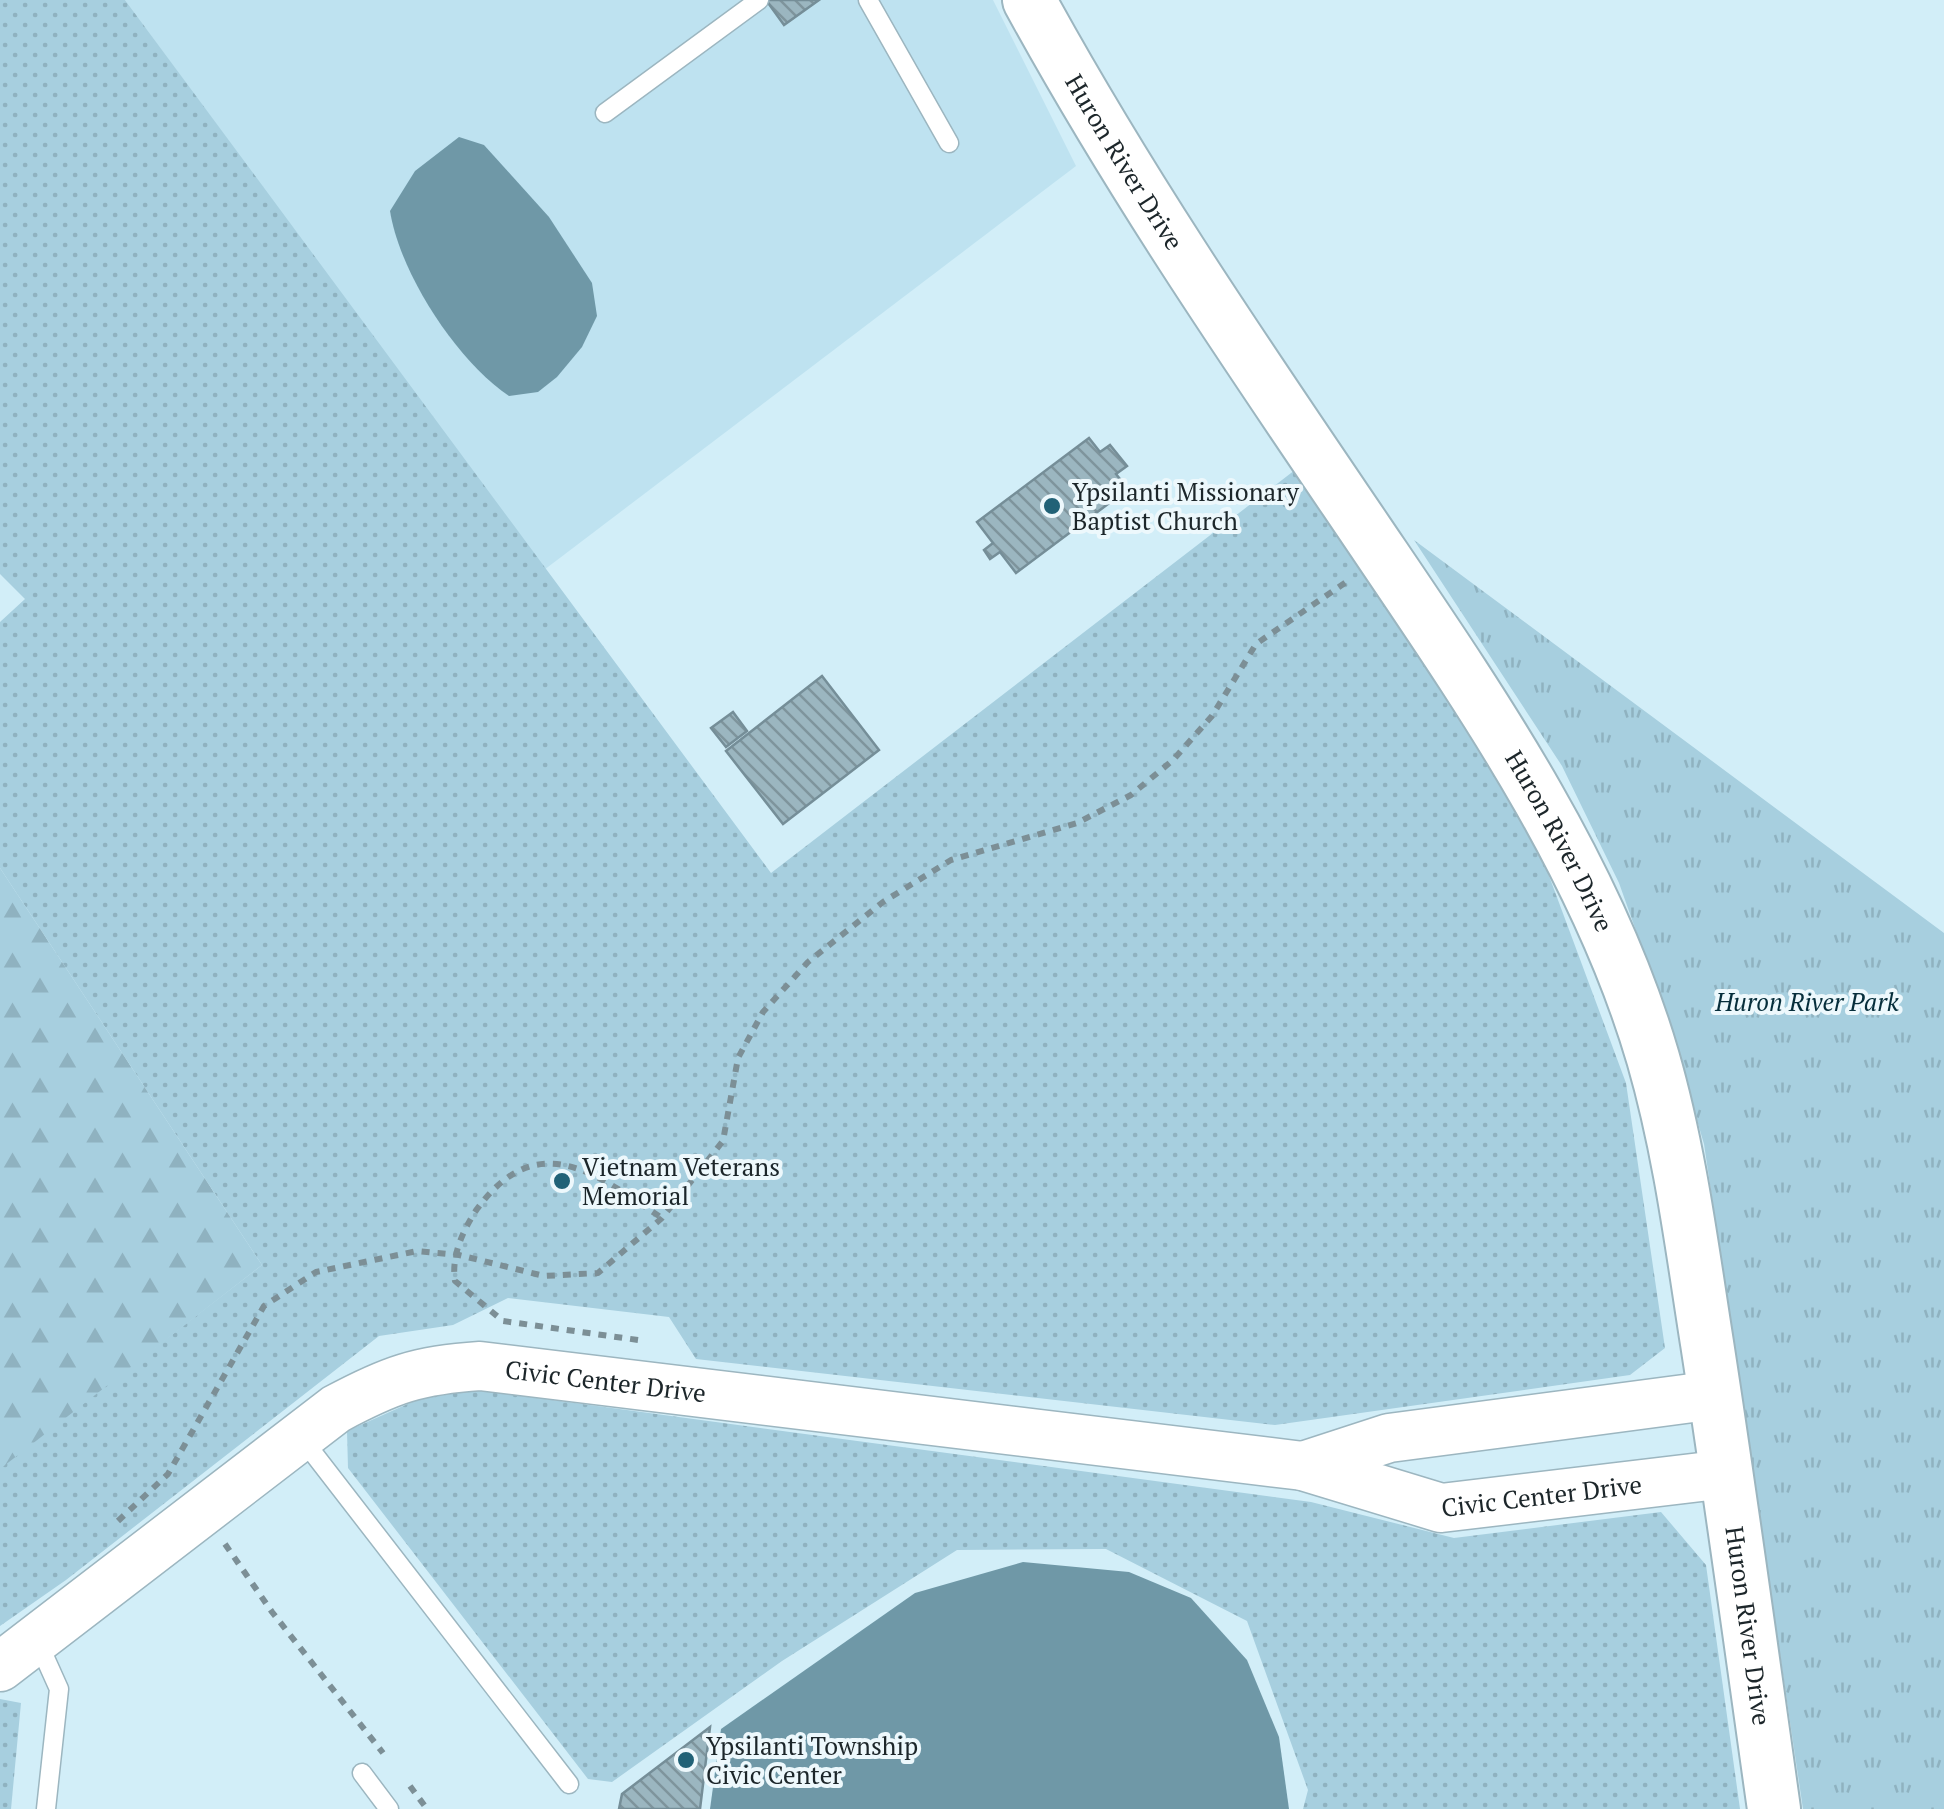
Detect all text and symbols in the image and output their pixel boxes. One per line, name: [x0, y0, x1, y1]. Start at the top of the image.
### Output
street label: Huron River Drive: [1058, 68, 1191, 256]
place label: Ypsilanti Missionary Baptist Church: [1072, 475, 1299, 537]
marker: Ypsilanti Missionary Baptist Church: [1041, 495, 1063, 517]
street label: Huron River Drive: [1498, 744, 1621, 937]
park label: Huron River Park: [1714, 985, 1900, 1018]
place label: Vietnam Veterans Memorial: [582, 1150, 780, 1212]
marker: Vietnam Veterans Memorial: [551, 1170, 573, 1192]
street label: Civic Center Drive: [504, 1352, 708, 1409]
street label: Civic Center Drive: [1439, 1467, 1644, 1524]
street label: Huron River Drive: [1718, 1524, 1779, 1727]
place label: Ypsilanti Township Civic Center: [706, 1729, 918, 1791]
marker: Ypsilanti Township Civic Center: [675, 1749, 697, 1771]

